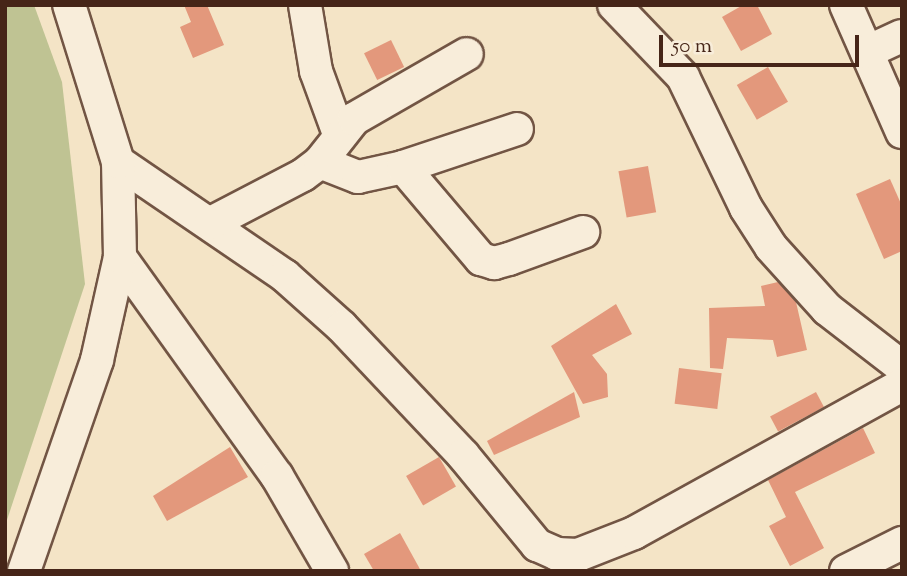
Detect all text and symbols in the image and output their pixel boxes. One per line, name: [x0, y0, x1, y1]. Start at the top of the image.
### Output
scale bar: [662, 21, 862, 65]
text: 50 m: [672, 32, 712, 62]

